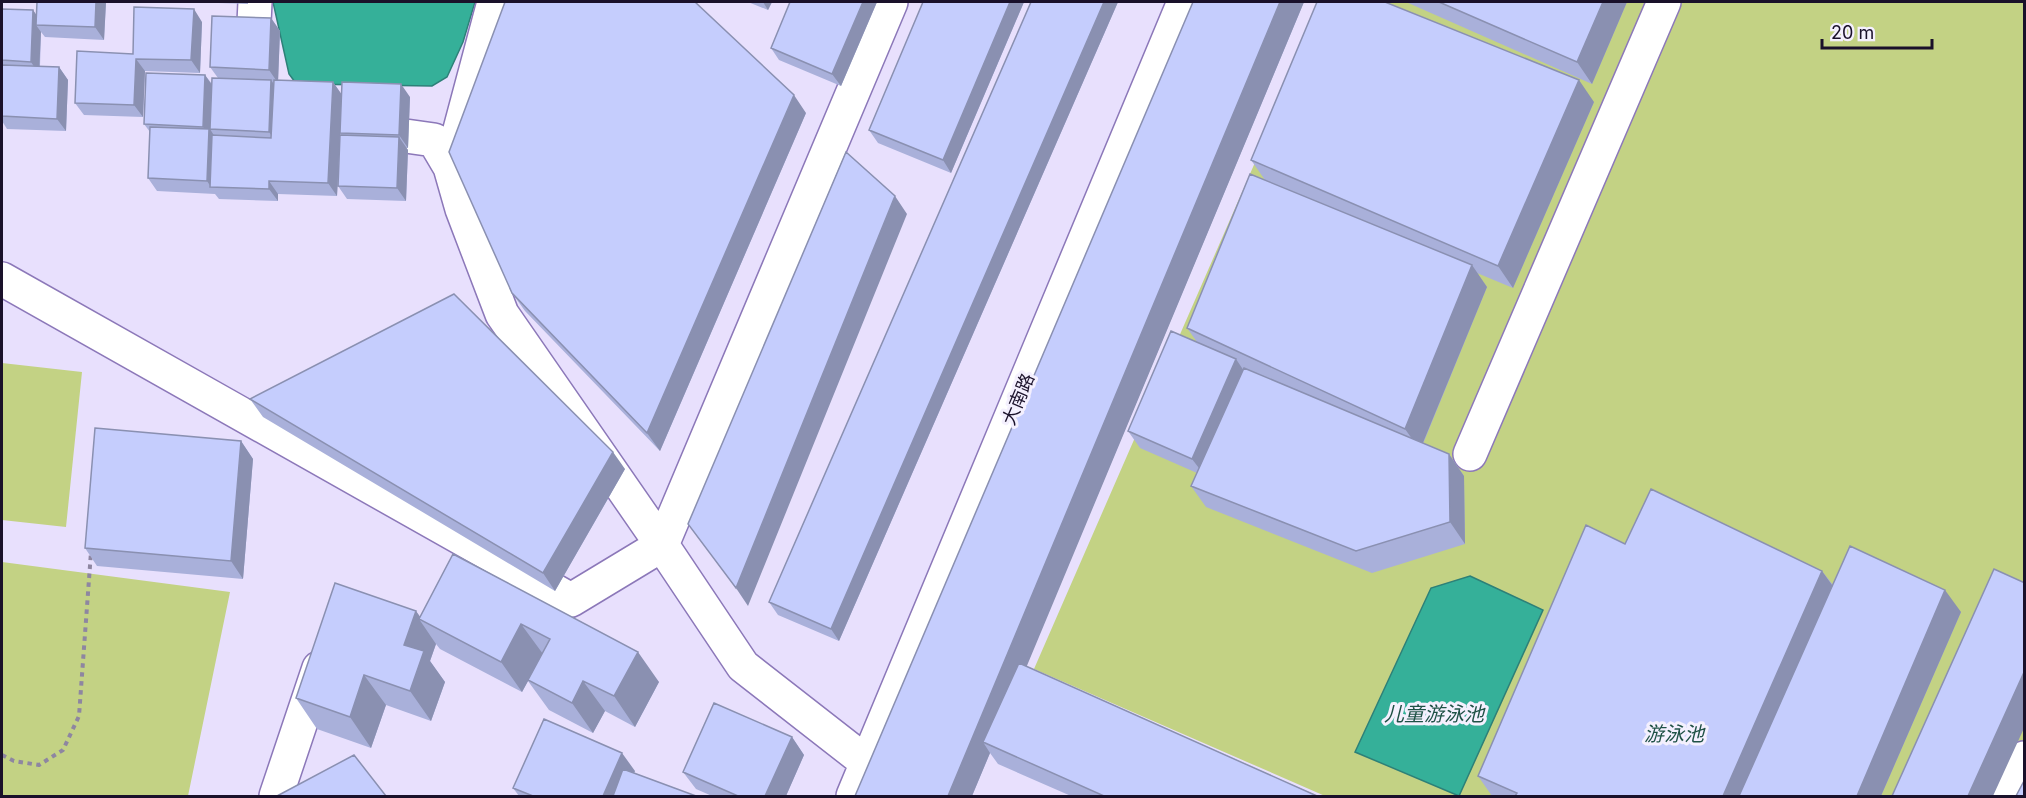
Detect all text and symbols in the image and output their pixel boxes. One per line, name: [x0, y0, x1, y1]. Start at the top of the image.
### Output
scale bar: [1822, 12, 1932, 50]
text: 20 m: [1831, 22, 1874, 43]
street label: 大南路: [998, 370, 1038, 428]
water label: 儿童游泳池: [1384, 702, 1486, 726]
water label: 游泳池: [1644, 722, 1706, 746]

